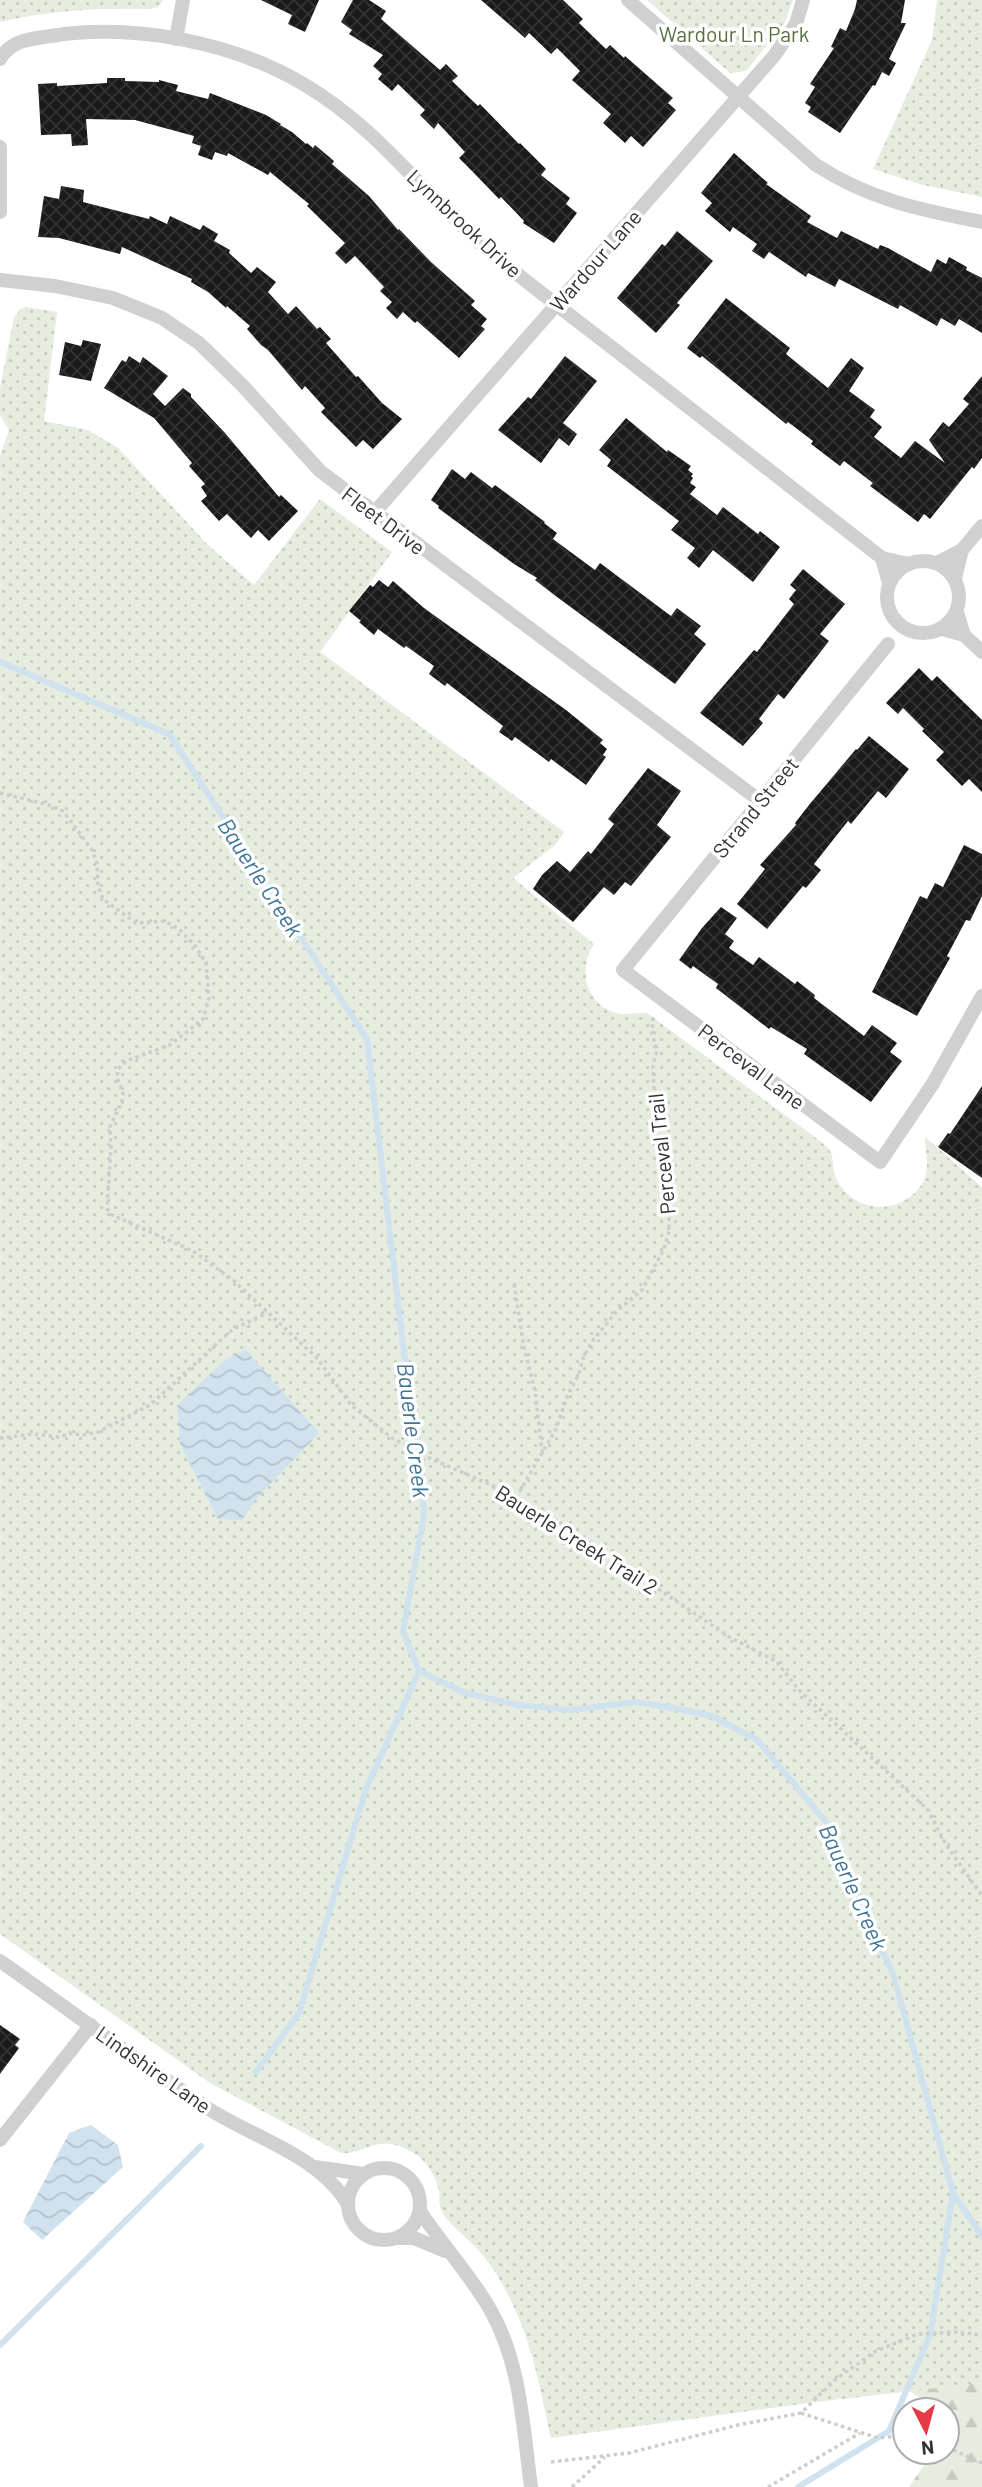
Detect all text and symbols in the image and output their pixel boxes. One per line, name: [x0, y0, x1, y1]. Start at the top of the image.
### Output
park label: Wardour Ln Park: [659, 21, 809, 46]
street label: Lynnbrook Drive: [403, 164, 527, 282]
street label: Wardour Lane: [544, 204, 646, 316]
street label: Fleet Drive: [337, 481, 431, 559]
street label: Strand Street: [707, 752, 803, 862]
water label: Bauerle Creek: [212, 812, 310, 942]
street label: Perceval Lane: [694, 1018, 810, 1114]
street label: Perceval Trail: [642, 1092, 680, 1216]
water label: Bauerle Creek: [392, 1361, 436, 1499]
street label: Bauerle Creek Trail 2: [491, 1479, 663, 1599]
water label: Bauerle Creek: [814, 1819, 894, 1955]
street label: Lindshire Lane: [92, 2020, 216, 2118]
north arrow: [891, 2396, 961, 2466]
text: N: [920, 2436, 935, 2461]

